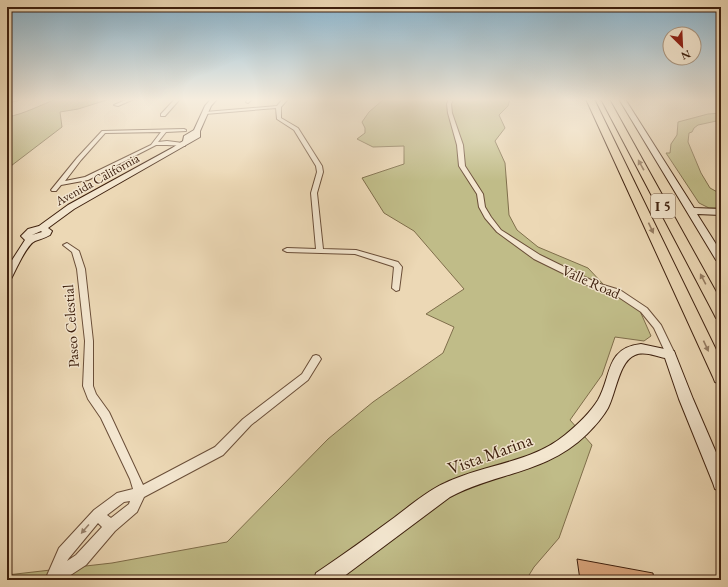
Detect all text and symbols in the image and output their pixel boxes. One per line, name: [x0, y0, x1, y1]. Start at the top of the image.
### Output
north arrow: [662, 26, 702, 66]
text: N: [679, 47, 693, 63]
street label: Avenida California: [51, 149, 143, 210]
one-way arrow: [637, 159, 644, 171]
road number: I 5: [651, 194, 675, 218]
one-way arrow: [648, 223, 654, 234]
street label: Valle Road: [559, 260, 624, 303]
one-way arrow: [699, 273, 706, 285]
street label: Paseo Celestial: [58, 283, 83, 368]
one-way arrow: [703, 340, 709, 352]
street label: Vista Marina: [444, 427, 536, 479]
one-way arrow: [81, 524, 90, 534]

